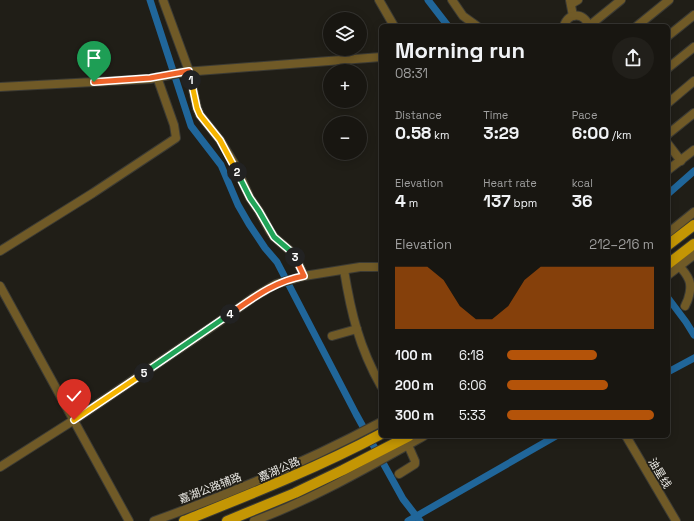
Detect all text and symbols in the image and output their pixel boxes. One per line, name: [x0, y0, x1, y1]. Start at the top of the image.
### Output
map controls: [323, 12, 367, 160]
button: layers: [323, 12, 367, 56]
text: Morning run: [395, 36, 525, 64]
button: share: [612, 37, 654, 79]
pin: [77, 41, 111, 82]
icon: arrive: [83, 47, 105, 69]
button: +: [323, 64, 367, 108]
text: 08:31: [395, 65, 428, 82]
pin: 1: [181, 70, 201, 90]
text: 1: [189, 73, 193, 87]
text: Distance: [395, 108, 442, 122]
text: Time: [483, 108, 508, 122]
text: Pace: [572, 108, 597, 122]
button: −: [323, 116, 367, 160]
text: 0.58: [395, 122, 431, 144]
text: 3:29: [483, 122, 519, 144]
text: 6:00: [572, 122, 609, 144]
text: km: [431, 128, 450, 142]
text: /km: [609, 128, 632, 142]
pin: 2: [227, 162, 247, 182]
text: 2: [234, 165, 240, 179]
text: Elevation: [395, 176, 443, 190]
text: Heart rate: [483, 176, 537, 190]
text: kcal: [572, 176, 593, 190]
text: 4: [395, 190, 406, 212]
text: 137: [483, 190, 511, 212]
text: 36: [572, 190, 593, 212]
text: m: [406, 196, 418, 210]
text: bpm: [511, 196, 537, 210]
text: Elevation: [395, 236, 452, 253]
text: 212–216 m: [589, 236, 654, 253]
pin: 3: [285, 247, 305, 267]
text: 3: [292, 250, 298, 264]
pin: 4: [220, 304, 240, 324]
text: 4: [227, 307, 234, 321]
text: 100 m: [395, 347, 432, 364]
text: 6:18: [459, 347, 484, 364]
pin: 5: [134, 363, 154, 383]
text: 5: [141, 366, 147, 380]
text: 200 m: [395, 377, 434, 394]
text: 6:06: [459, 377, 487, 394]
pin: [57, 379, 91, 420]
icon: check: [63, 385, 85, 407]
text: 300 m: [395, 407, 434, 424]
text: 5:33: [459, 407, 486, 424]
street label: 嘉湖公路: [256, 454, 302, 484]
street label: 油星线: [646, 455, 674, 491]
street label: 嘉湖公路辅路: [177, 470, 243, 506]

